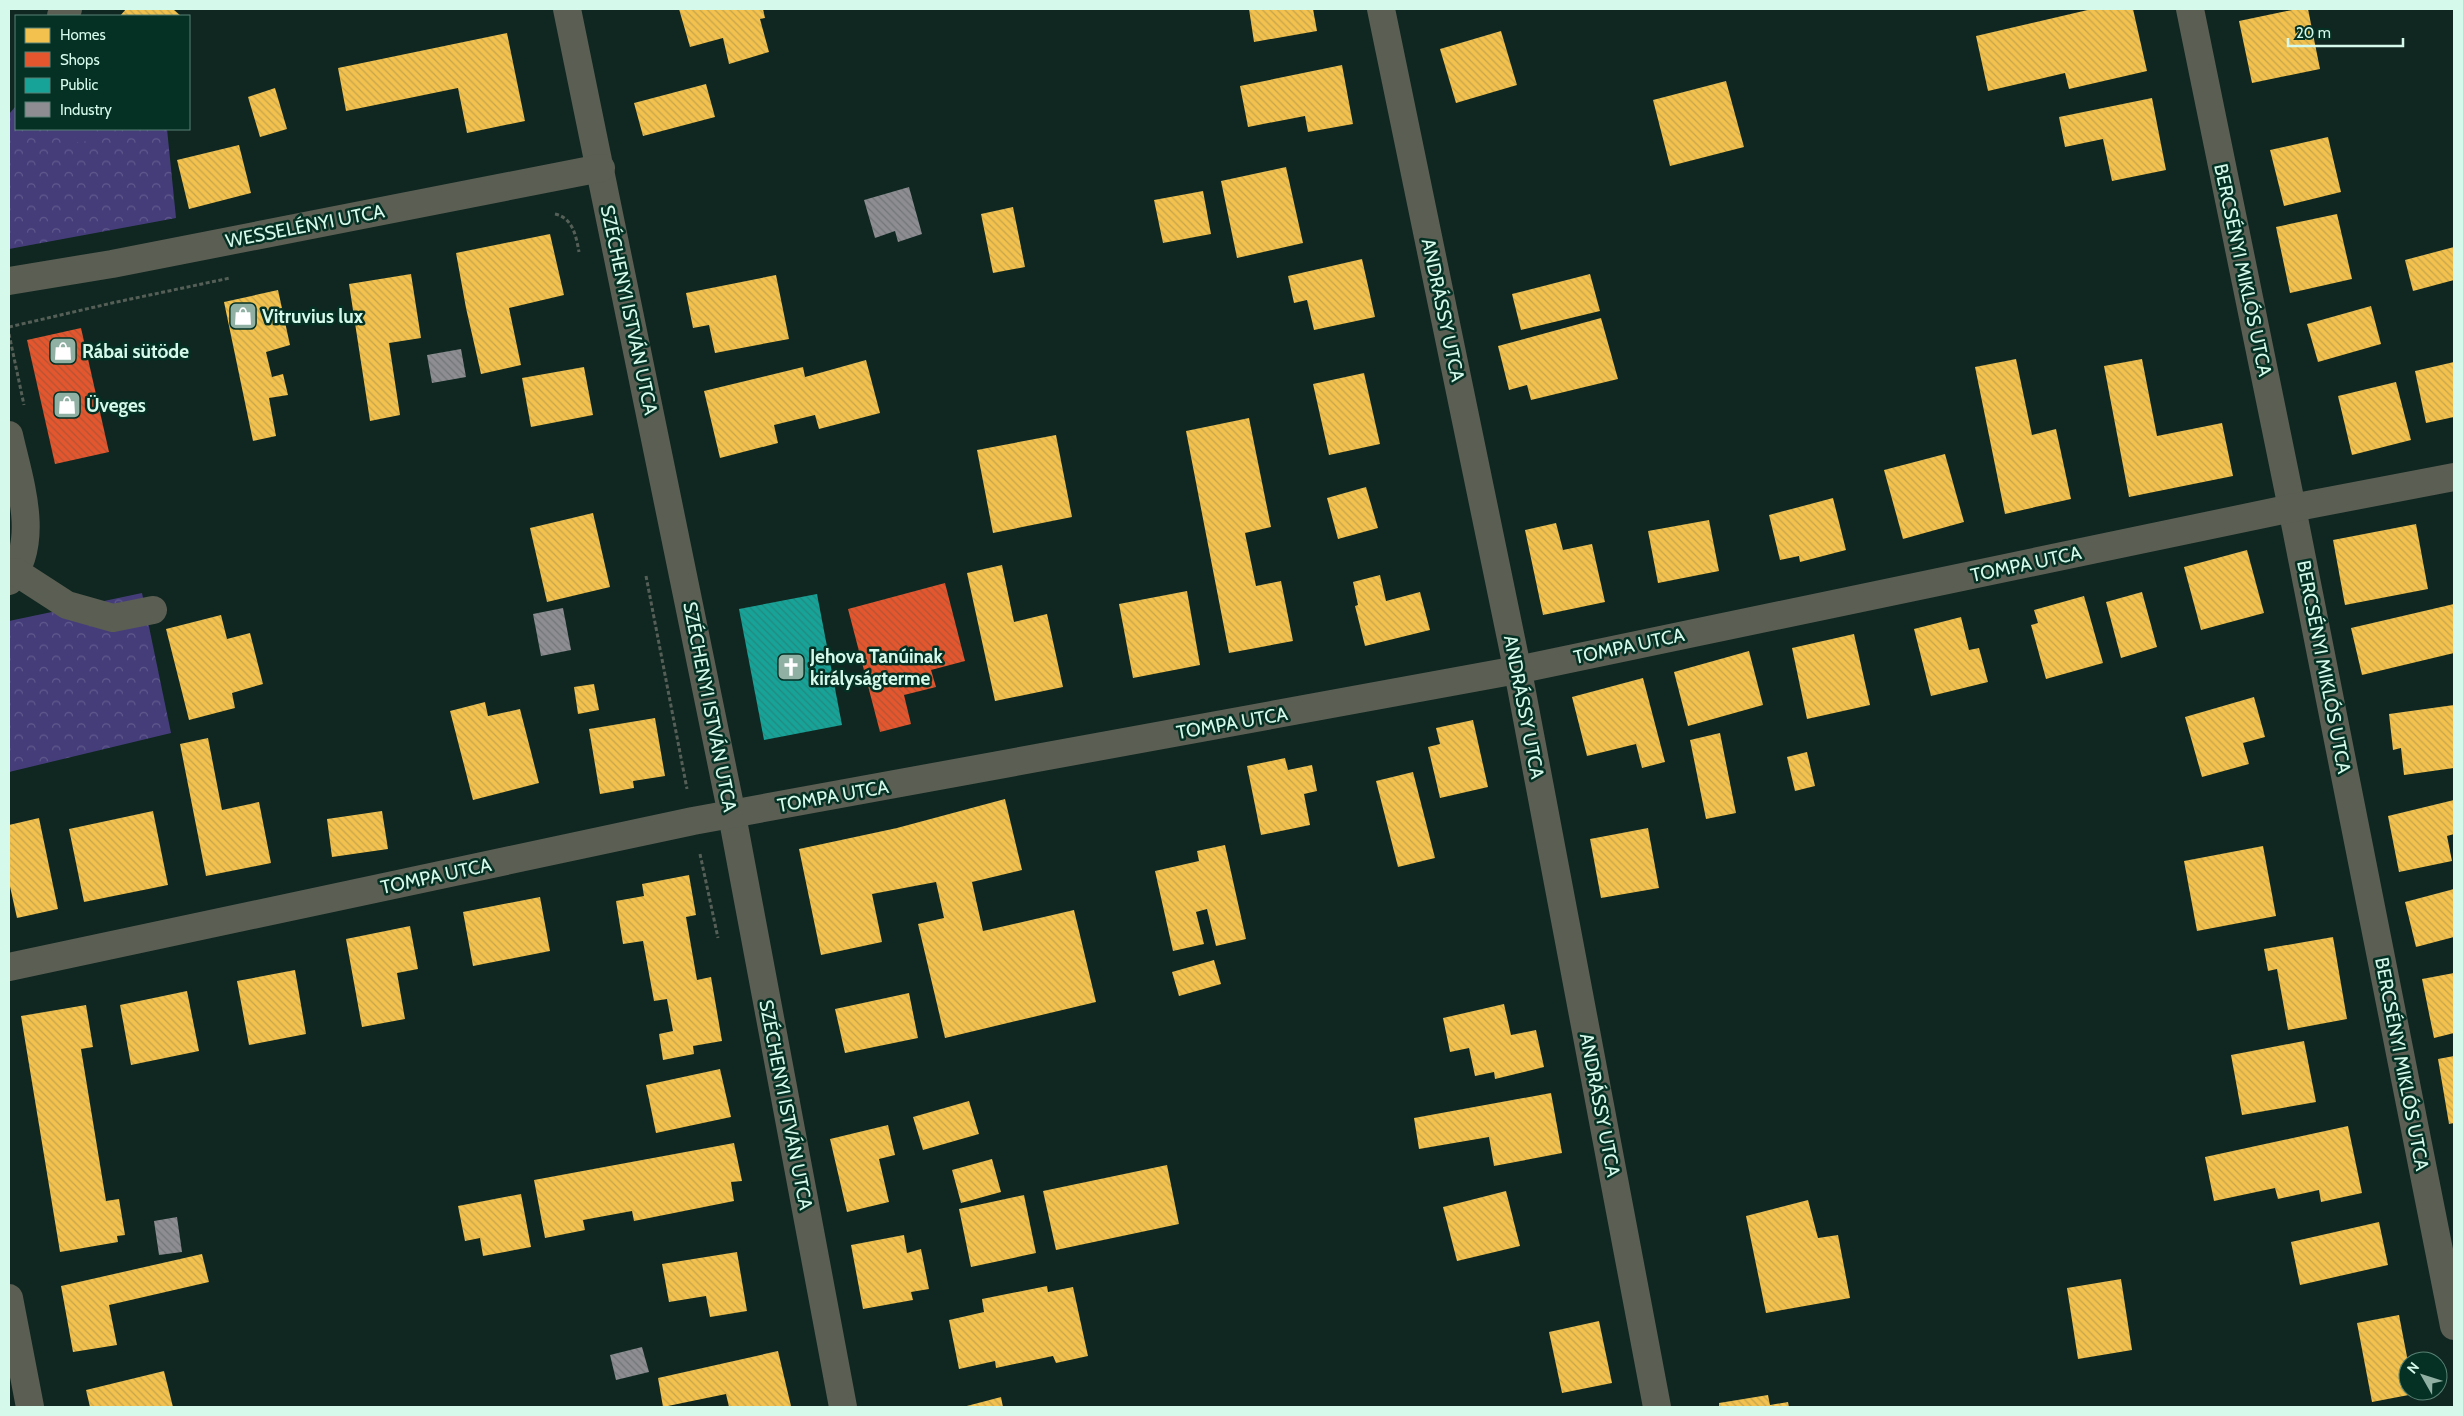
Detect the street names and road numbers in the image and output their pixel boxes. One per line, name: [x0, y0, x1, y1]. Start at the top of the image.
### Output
street label: BERCSÉNYI MIKLÓS UTCA: [2209, 161, 2278, 379]
street label: WESSELÉNYI UTCA: [223, 198, 387, 253]
street label: SZÉCHENYI ISTVÁN UTCA: [596, 203, 663, 417]
street label: ANDRÁSSY UTCA: [1417, 236, 1470, 384]
street label: TOMPA UTCA: [1969, 541, 2084, 587]
street label: BERCSÉNYI MIKLÓS UTCA: [2292, 558, 2357, 776]
street label: SZÉCHENYI ISTVÁN UTCA: [678, 600, 743, 814]
street label: TOMPA UTCA: [1572, 623, 1687, 669]
street label: ANDRÁSSY UTCA: [1499, 633, 1550, 781]
street label: TOMPA UTCA: [1175, 702, 1290, 744]
street label: TOMPA UTCA: [776, 775, 891, 817]
street label: TOMPA UTCA: [379, 853, 494, 899]
street label: BERCSÉNYI MIKLÓS UTCA: [2370, 955, 2435, 1173]
street label: SZÉCHENYI ISTVÁN UTCA: [754, 998, 819, 1212]
street label: ANDRÁSSY UTCA: [1575, 1031, 1626, 1179]

